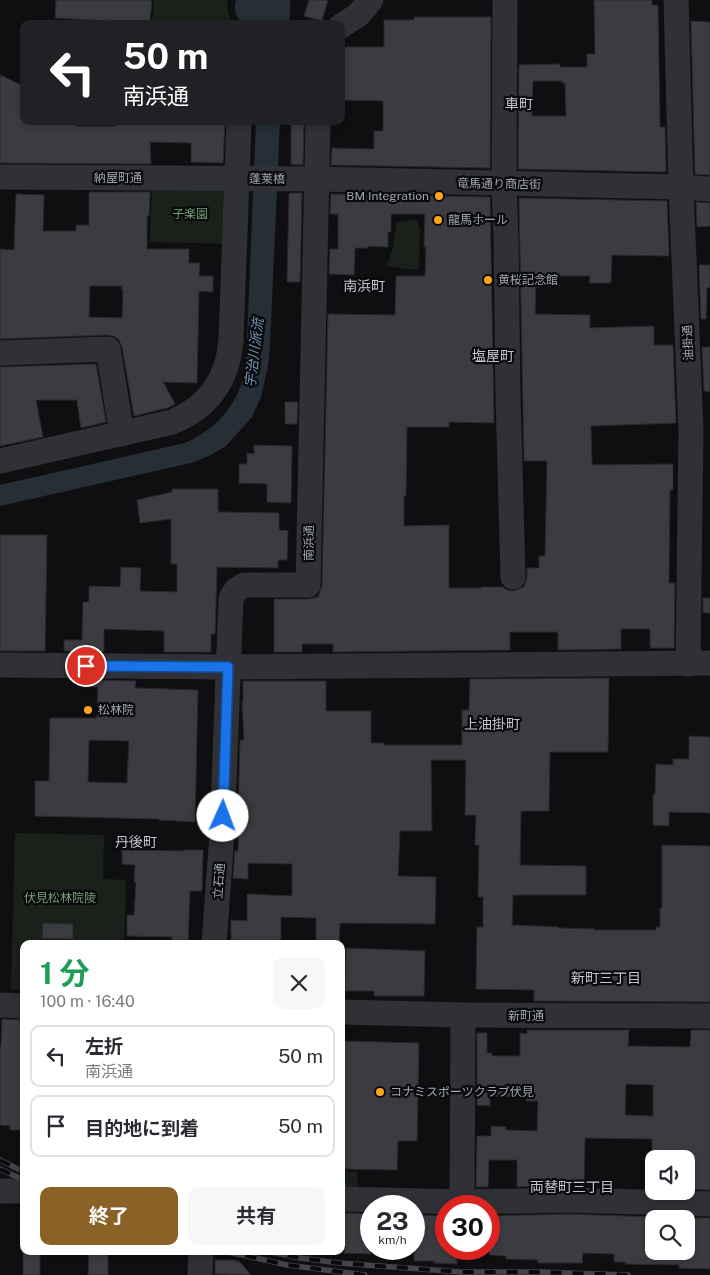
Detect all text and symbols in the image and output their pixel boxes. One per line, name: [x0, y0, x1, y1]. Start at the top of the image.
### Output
text: 50 m: [123, 36, 208, 77]
icon: left: [40, 40, 105, 105]
text: 南浜通: [123, 83, 189, 109]
district label: 車町: [505, 96, 533, 112]
street label: 納屋町通: [94, 171, 142, 185]
street label: 蓬莱橋: [249, 172, 285, 186]
street label: 竜馬通り商店街: [457, 176, 541, 192]
place label: BM Integration: [346, 189, 429, 203]
marker: BM Integration: [433, 190, 445, 202]
park label: 子楽園: [172, 207, 208, 221]
place label: 龍馬ホール: [448, 213, 508, 227]
marker: 龍馬ホール: [432, 214, 444, 226]
place label: 黄桜記念館: [498, 273, 558, 287]
marker: 黄桜記念館: [482, 274, 494, 286]
district label: 南浜町: [343, 278, 385, 294]
water label: 宇治川派流: [242, 315, 266, 389]
street label: 油掛通: [680, 325, 696, 361]
district label: 塩屋町: [472, 348, 514, 364]
street label: 南浜通: [302, 525, 316, 561]
pin: [65, 645, 107, 687]
icon: arrive: [72, 652, 100, 680]
place label: 松林院: [98, 703, 134, 717]
marker: 松林院: [82, 704, 94, 716]
district label: 上油掛町: [464, 716, 520, 732]
position arrow: [196, 789, 248, 841]
district label: 丹後町: [115, 834, 157, 850]
street label: 立石通: [211, 863, 227, 899]
park label: 伏見松林院陵: [24, 891, 96, 905]
text: 1 分: [40, 955, 90, 991]
button: close: [273, 957, 325, 1009]
district label: 新町三丁目: [571, 970, 641, 986]
text: 100 m · 16:40: [40, 992, 135, 1011]
street label: 新町通: [508, 1009, 544, 1023]
text: 左折: [85, 1035, 123, 1057]
icon: left: [42, 1042, 70, 1070]
text: 50 m: [278, 1045, 323, 1067]
text: 南浜通: [85, 1062, 133, 1081]
place label: コナミスポーツクラブ伏見: [390, 1085, 534, 1099]
marker: コナミスポーツクラブ伏見: [374, 1086, 386, 1098]
icon: arrive: [42, 1112, 70, 1140]
text: 50 m: [278, 1115, 323, 1137]
text: 目的地に到着: [85, 1117, 199, 1139]
map controls: [645, 1150, 695, 1260]
button: sound: [645, 1150, 695, 1200]
district label: 両替町三丁目: [530, 1179, 614, 1195]
button: 終了: [40, 1187, 178, 1245]
button: 共有: [188, 1187, 325, 1245]
speed limit sign: 30: [435, 1195, 500, 1260]
text: 23: [376, 1206, 409, 1236]
button: search: [645, 1210, 695, 1260]
text: km/h: [378, 1233, 407, 1247]

